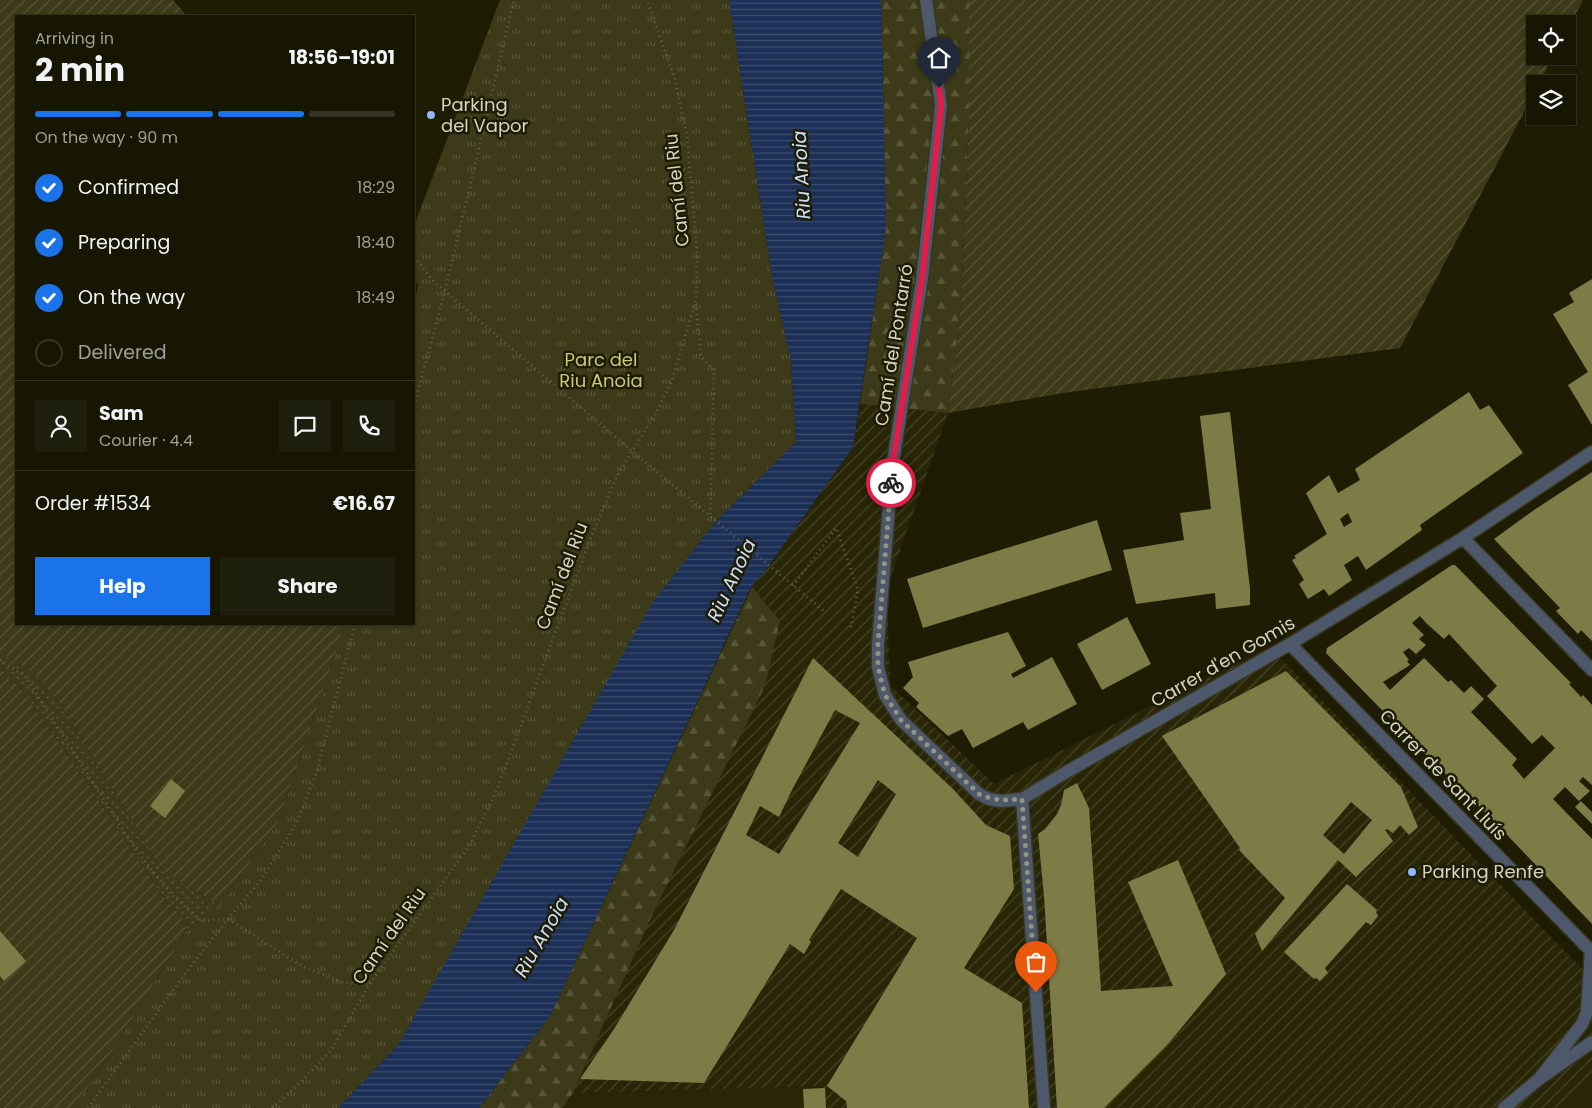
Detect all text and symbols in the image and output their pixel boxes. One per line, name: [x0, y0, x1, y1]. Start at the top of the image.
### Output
map controls: [1526, 15, 1576, 125]
button: locate: [1526, 15, 1576, 65]
text: Arriving in: [35, 27, 114, 50]
pin: [918, 37, 960, 88]
text: 18:56–19:01: [289, 44, 395, 71]
icon: home: [925, 44, 953, 72]
text: 2 min: [35, 47, 125, 92]
button: layers: [1526, 75, 1576, 125]
place label: Parking del Vapor: [441, 92, 529, 138]
marker: Parking del Vapor: [425, 109, 437, 121]
text: On the way · 90 m: [35, 126, 178, 149]
water label: Riu Anoia: [786, 130, 817, 220]
street label: Camí del Riu: [658, 132, 695, 248]
icon: check: [35, 174, 63, 202]
text: Confirmed: [78, 174, 179, 201]
text: 18:29: [357, 176, 395, 199]
icon: check: [35, 229, 63, 257]
text: Preparing: [78, 229, 170, 256]
text: 18:40: [356, 231, 395, 254]
street label: Camí del Pontarró: [868, 262, 919, 428]
icon: check: [35, 284, 63, 312]
text: On the way: [78, 284, 185, 311]
text: 18:49: [356, 286, 395, 309]
text: Delivered: [78, 339, 167, 366]
park label: Parc del Riu Anoia: [559, 347, 643, 393]
button: person: [35, 400, 87, 452]
text: Sam: [99, 400, 144, 427]
button: chat: [279, 400, 331, 452]
button: phone: [343, 400, 395, 452]
text: Courier · 4.4: [99, 429, 193, 452]
courier: [866, 458, 916, 508]
icon: bike: [877, 469, 905, 497]
text: Order #1534: [35, 490, 151, 517]
text: €16.67: [333, 490, 395, 517]
street label: Camí del Riu: [530, 518, 594, 633]
water label: Riu Anoia: [700, 534, 762, 626]
button: Help: [35, 557, 210, 615]
button: Share: [220, 557, 395, 615]
street label: Carrer d'en Gomis: [1146, 610, 1299, 713]
street label: Carrer de Sant Lluís: [1374, 704, 1513, 846]
place label: Parking Renfe: [1422, 859, 1544, 884]
marker: Parking Renfe: [1406, 866, 1418, 878]
street label: Camí del Riu: [346, 882, 431, 989]
water label: Riu Anoia: [508, 892, 575, 982]
pin: [1015, 941, 1057, 992]
icon: bag: [1022, 948, 1050, 976]

